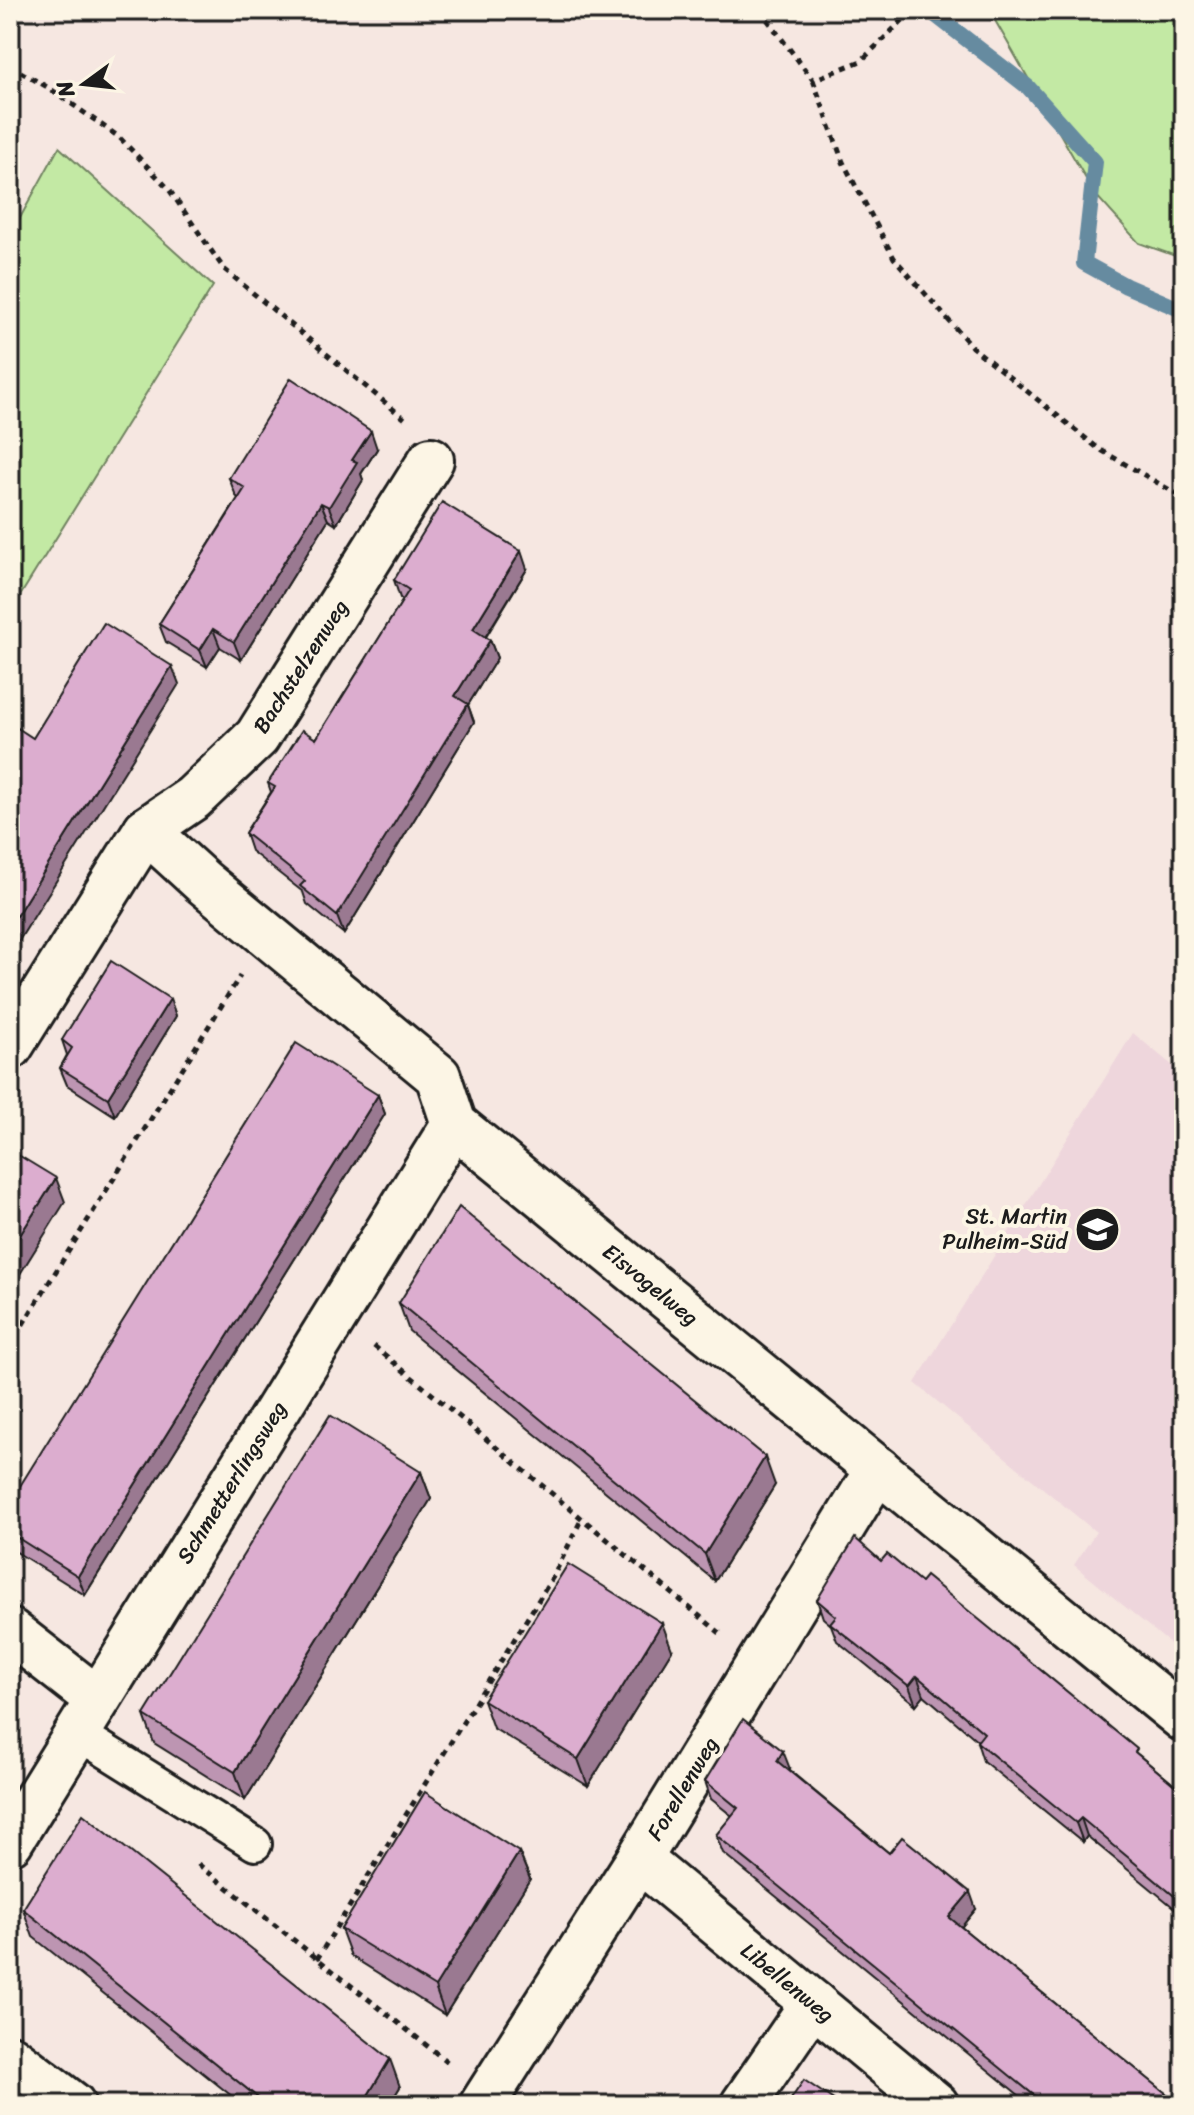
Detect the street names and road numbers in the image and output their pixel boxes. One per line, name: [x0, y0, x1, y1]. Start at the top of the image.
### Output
street label: Bachstelzenweg: [242, 591, 359, 742]
street label: Eisvogelweg: [594, 1233, 708, 1336]
street label: Schmetterlingsweg: [166, 1393, 297, 1572]
street label: Forellenweg: [636, 1728, 729, 1848]
street label: Libellenweg: [732, 1932, 844, 2033]

